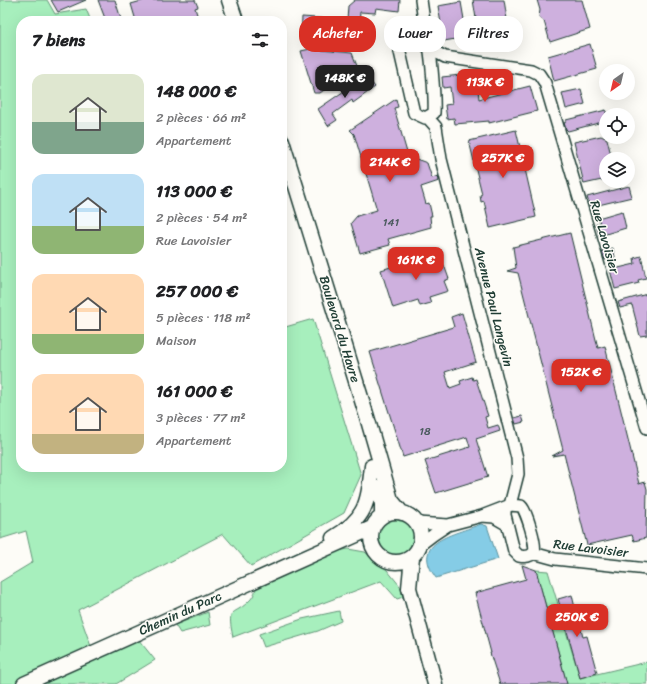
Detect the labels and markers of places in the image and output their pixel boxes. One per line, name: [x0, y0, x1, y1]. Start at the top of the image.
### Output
pin: 148K €: [312, 65, 378, 99]
pin: 113K €: [452, 69, 518, 103]
pin: 257K €: [470, 145, 536, 179]
pin: 214K €: [357, 149, 423, 183]
pin: 161K €: [383, 247, 449, 281]
pin: 152K €: [548, 359, 614, 393]
pin: 250K €: [544, 604, 610, 638]

